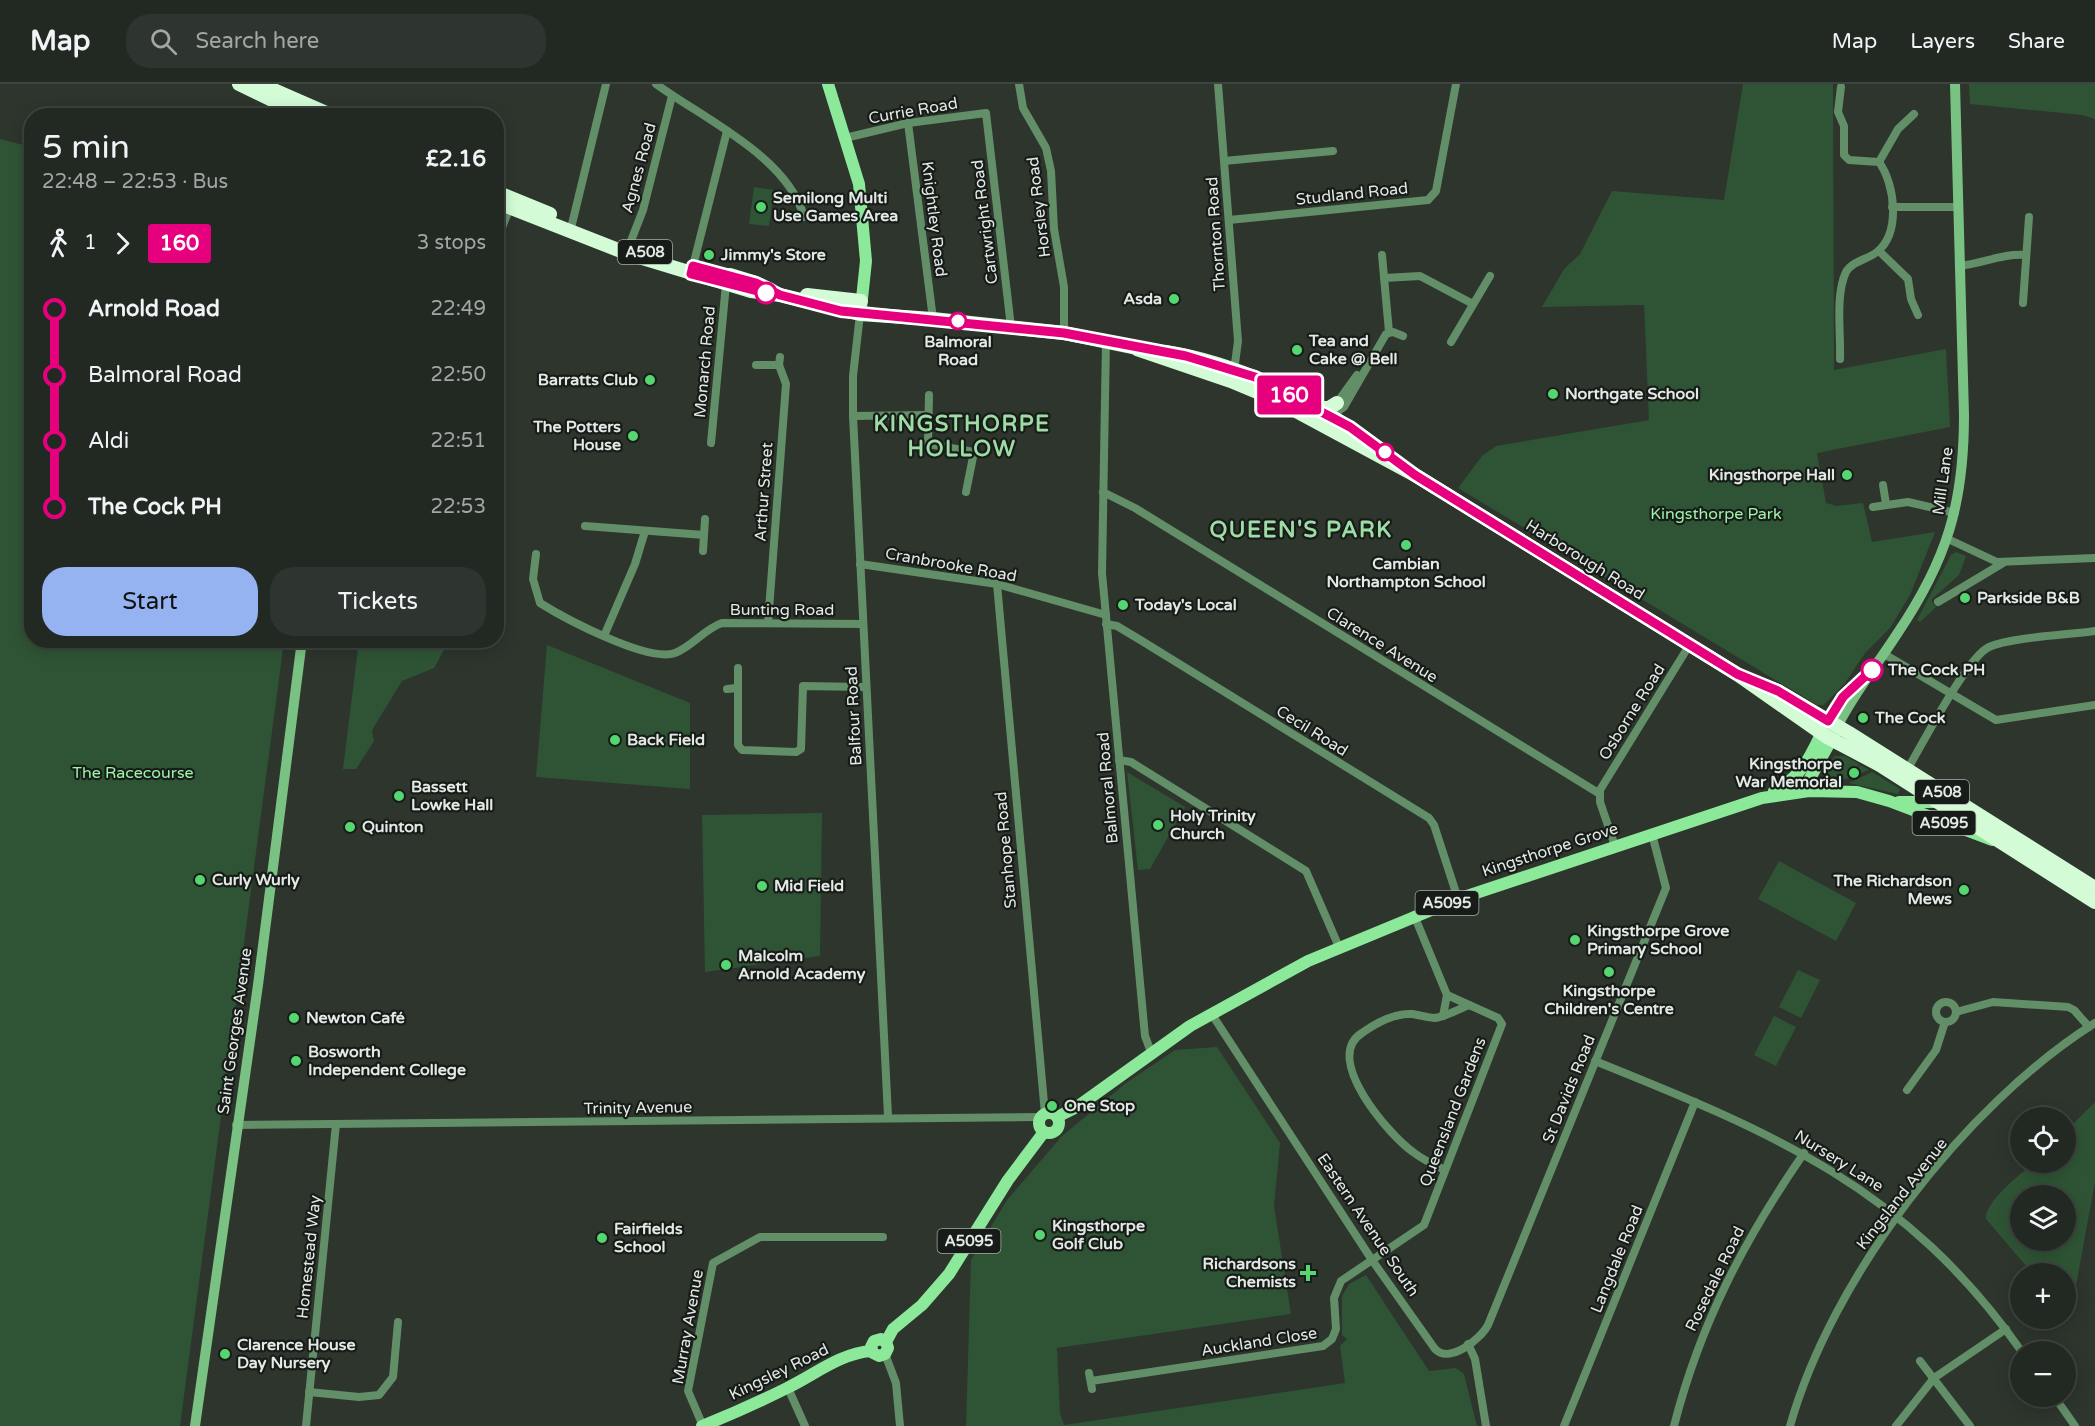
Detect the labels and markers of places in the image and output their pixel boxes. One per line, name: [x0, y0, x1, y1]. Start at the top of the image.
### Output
place label: Semilong Multi Use Games Area: [773, 188, 898, 226]
marker: Semilong Multi Use Games Area: [754, 200, 768, 214]
place label: Jimmy's Store: [720, 245, 826, 265]
marker: Jimmy's Store: [702, 248, 716, 262]
unlabelled marker: [755, 282, 777, 304]
place label: Asda: [1123, 289, 1162, 309]
marker: Asda: [1167, 292, 1181, 306]
marker: Balmoral Road: [949, 312, 967, 330]
place label: Tea and Cake @ Bell: [1308, 331, 1397, 369]
place label: Balmoral Road: [924, 332, 992, 370]
marker: Tea and Cake @ Bell: [1290, 343, 1304, 357]
place label: Barratts Club: [538, 370, 638, 390]
marker: Barratts Club: [643, 373, 657, 387]
place label: Northgate School: [1565, 384, 1699, 404]
marker: Northgate School: [1546, 387, 1560, 401]
place label: The Potters House: [532, 417, 621, 455]
marker: The Potters House: [626, 429, 640, 443]
unlabelled marker: [1376, 443, 1394, 461]
place label: Kingsthorpe Hall: [1709, 465, 1835, 485]
marker: Kingsthorpe Hall: [1840, 468, 1854, 482]
marker: Cambian Northampton School: [1399, 538, 1413, 552]
place label: Cambian Northampton School: [1326, 554, 1486, 592]
place label: Parkside B&B: [1977, 588, 2080, 608]
marker: Parkside B&B: [1958, 591, 1972, 605]
place label: Today's Local: [1134, 595, 1237, 615]
marker: Today's Local: [1116, 598, 1130, 612]
marker: The Cock PH: [1861, 659, 1883, 681]
place label: The Cock PH: [1887, 660, 1985, 680]
place label: The Cock: [1874, 708, 1946, 728]
marker: The Cock: [1856, 711, 1870, 725]
place label: Back Field: [627, 730, 705, 750]
marker: Back Field: [608, 733, 622, 747]
place label: Kingsthorpe War Memorial: [1735, 754, 1842, 792]
marker: Kingsthorpe War Memorial: [1847, 766, 1861, 780]
place label: Bassett Lowke Hall: [411, 777, 493, 815]
marker: Bassett Lowke Hall: [392, 789, 406, 803]
place label: Holy Trinity Church: [1170, 806, 1256, 844]
place label: Quinton: [362, 817, 424, 837]
marker: Holy Trinity Church: [1151, 818, 1165, 832]
marker: Quinton: [343, 820, 357, 834]
place label: Curly Wurly: [212, 870, 300, 890]
place label: The Richardson Mews: [1833, 871, 1952, 909]
marker: Curly Wurly: [193, 873, 207, 887]
place label: Mid Field: [774, 876, 844, 896]
marker: Mid Field: [755, 879, 769, 893]
marker: The Richardson Mews: [1957, 883, 1971, 897]
place label: Kingsthorpe Grove Primary School: [1587, 921, 1729, 959]
marker: Kingsthorpe Grove Primary School: [1568, 933, 1582, 947]
place label: Malcolm Arnold Academy: [738, 946, 866, 984]
marker: Malcolm Arnold Academy: [719, 958, 733, 972]
marker: Kingsthorpe Children's Centre: [1602, 965, 1616, 979]
place label: Kingsthorpe Children's Centre: [1544, 981, 1674, 1019]
place label: Newton Café: [306, 1008, 405, 1028]
marker: Newton Café: [287, 1011, 301, 1025]
place label: Bosworth Independent College: [308, 1042, 466, 1080]
marker: Bosworth Independent College: [289, 1054, 303, 1068]
place label: One Stop: [1064, 1096, 1135, 1116]
marker: One Stop: [1045, 1099, 1059, 1113]
place label: Kingsthorpe Golf Club: [1052, 1216, 1145, 1254]
place label: Fairfields School: [614, 1219, 683, 1257]
marker: Kingsthorpe Golf Club: [1033, 1228, 1047, 1242]
marker: Fairfields School: [595, 1231, 609, 1245]
place label: Richardsons Chemists: [1203, 1254, 1296, 1292]
marker: Richardsons Chemists: [1301, 1266, 1315, 1280]
place label: Clarence House Day Nursery: [237, 1335, 356, 1373]
marker: Clarence House Day Nursery: [218, 1347, 232, 1361]

